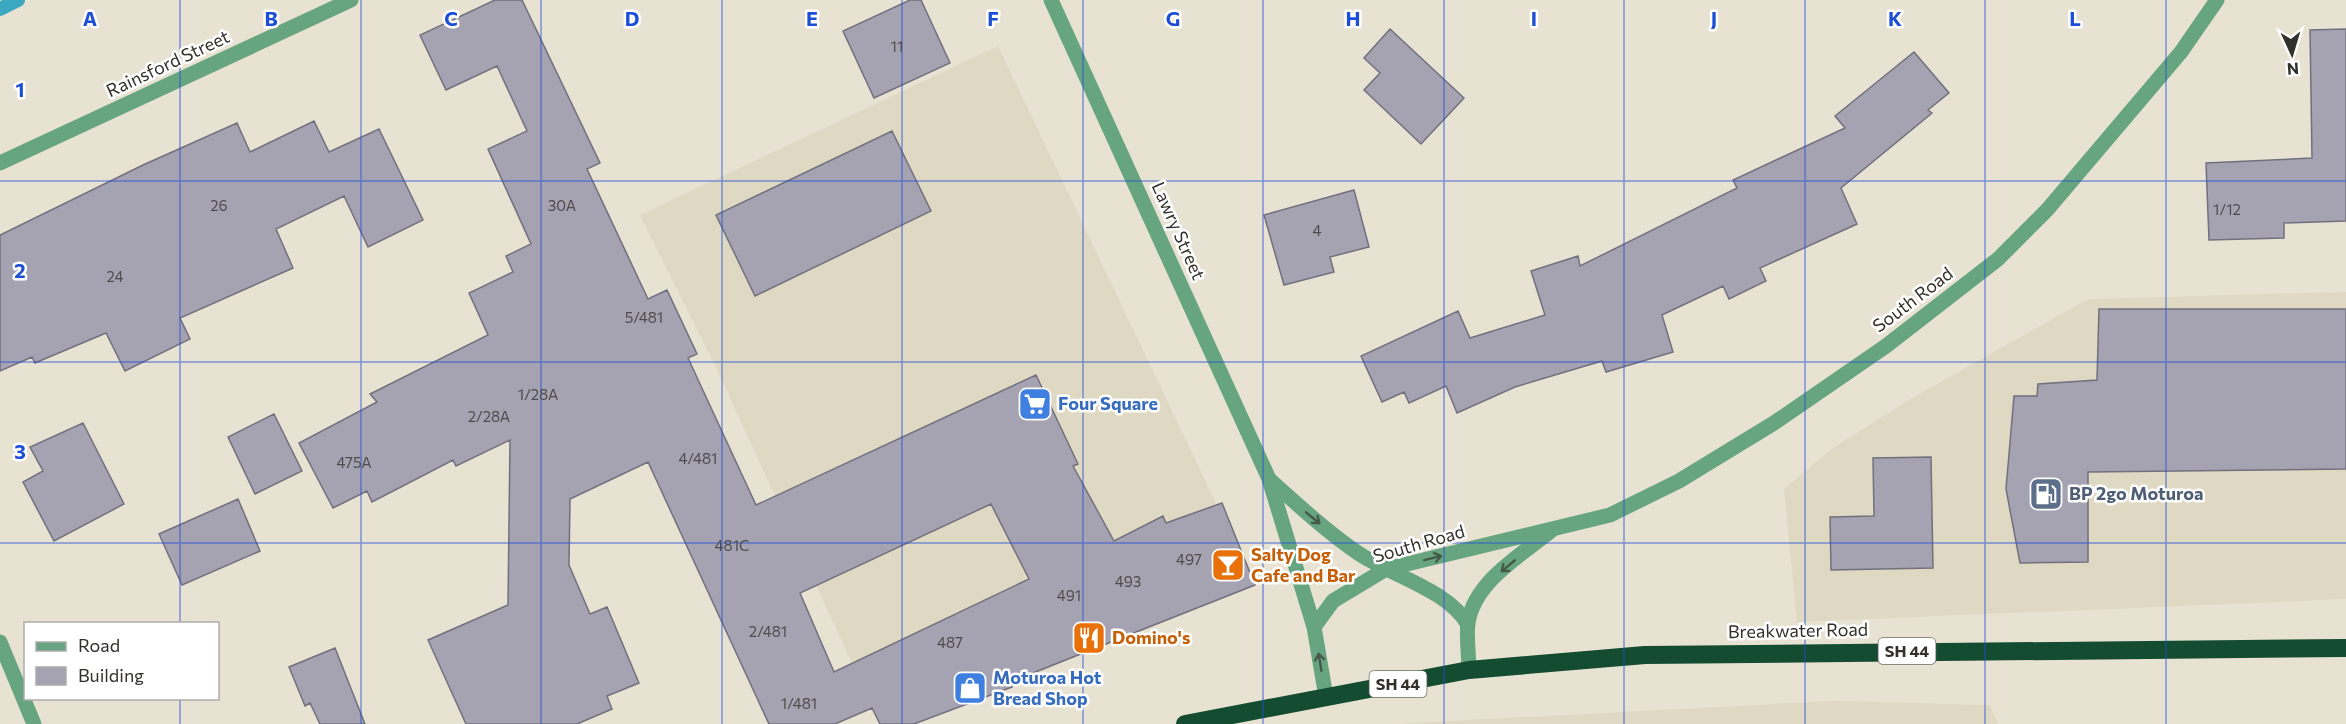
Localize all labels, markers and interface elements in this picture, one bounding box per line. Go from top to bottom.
text: A [83,6,97,30]
text: B [264,6,278,30]
text: C [444,6,458,30]
text: D [625,6,639,30]
text: E [806,6,818,30]
text: F [987,6,999,30]
text: G [1166,6,1180,30]
text: H [1346,6,1361,30]
text: I [1531,6,1537,30]
text: J [1711,6,1717,30]
text: K [1888,6,1902,30]
text: L [2069,6,2081,30]
north arrow [2262,24,2322,84]
street label: Rainsford Street [102,25,233,101]
house number: 11 [891,37,903,55]
text: N [2286,60,2300,79]
text: 1 [15,77,25,101]
street label: Lawry Street [1148,178,1210,283]
house number: 26 [210,196,228,214]
house number: 30A [548,196,576,214]
house number: 1/12 [2213,200,2241,218]
house number: 4 [1313,221,1322,239]
text: 2 [14,258,26,282]
street label: South Road [1868,262,1957,336]
house number: 24 [106,267,124,285]
house number: 5/481 [625,308,663,326]
house number: 1/28A [518,385,558,403]
supermarket icon: Four Square [1017,386,1053,422]
place label: Four Square [1058,392,1158,414]
house number: 2/28A [468,407,510,425]
text: 3 [14,439,26,463]
house number: 4/481 [678,449,718,467]
house number: 475A [336,453,372,471]
fuel station icon: BP 2go Moturoa [2028,476,2064,512]
place label: BP 2go Moturoa [2069,482,2203,504]
one-way arrow [1304,511,1320,524]
street label: South Road [1370,519,1467,567]
house number: 481C [715,536,749,554]
place label: Salty Dog Cafe and Bar [1251,543,1356,586]
bar icon: Salty Dog Cafe and Bar [1210,547,1246,583]
house number: 497 [1176,550,1202,568]
one-way arrow [1424,551,1443,563]
one-way arrow [1500,560,1516,573]
house number: 493 [1115,572,1141,590]
house number: 491 [1057,586,1081,604]
street label: Breakwater Road [1728,618,1868,642]
restaurant icon: Domino's [1071,620,1107,656]
legend [24,622,219,700]
house number: 2/481 [749,622,787,640]
place label: Domino's [1112,626,1190,648]
house number: 487 [937,633,963,651]
text: Road [78,634,120,656]
road number: SH 44 [1878,638,1936,664]
one-way arrow [1314,653,1325,672]
text: Building [78,664,144,686]
place label: Moturoa Hot Bread Shop [993,666,1102,709]
shop icon: Moturoa Hot Bread Shop [952,670,988,706]
road number: SH 44 [1370,671,1426,697]
house number: 1/481 [781,694,817,712]

